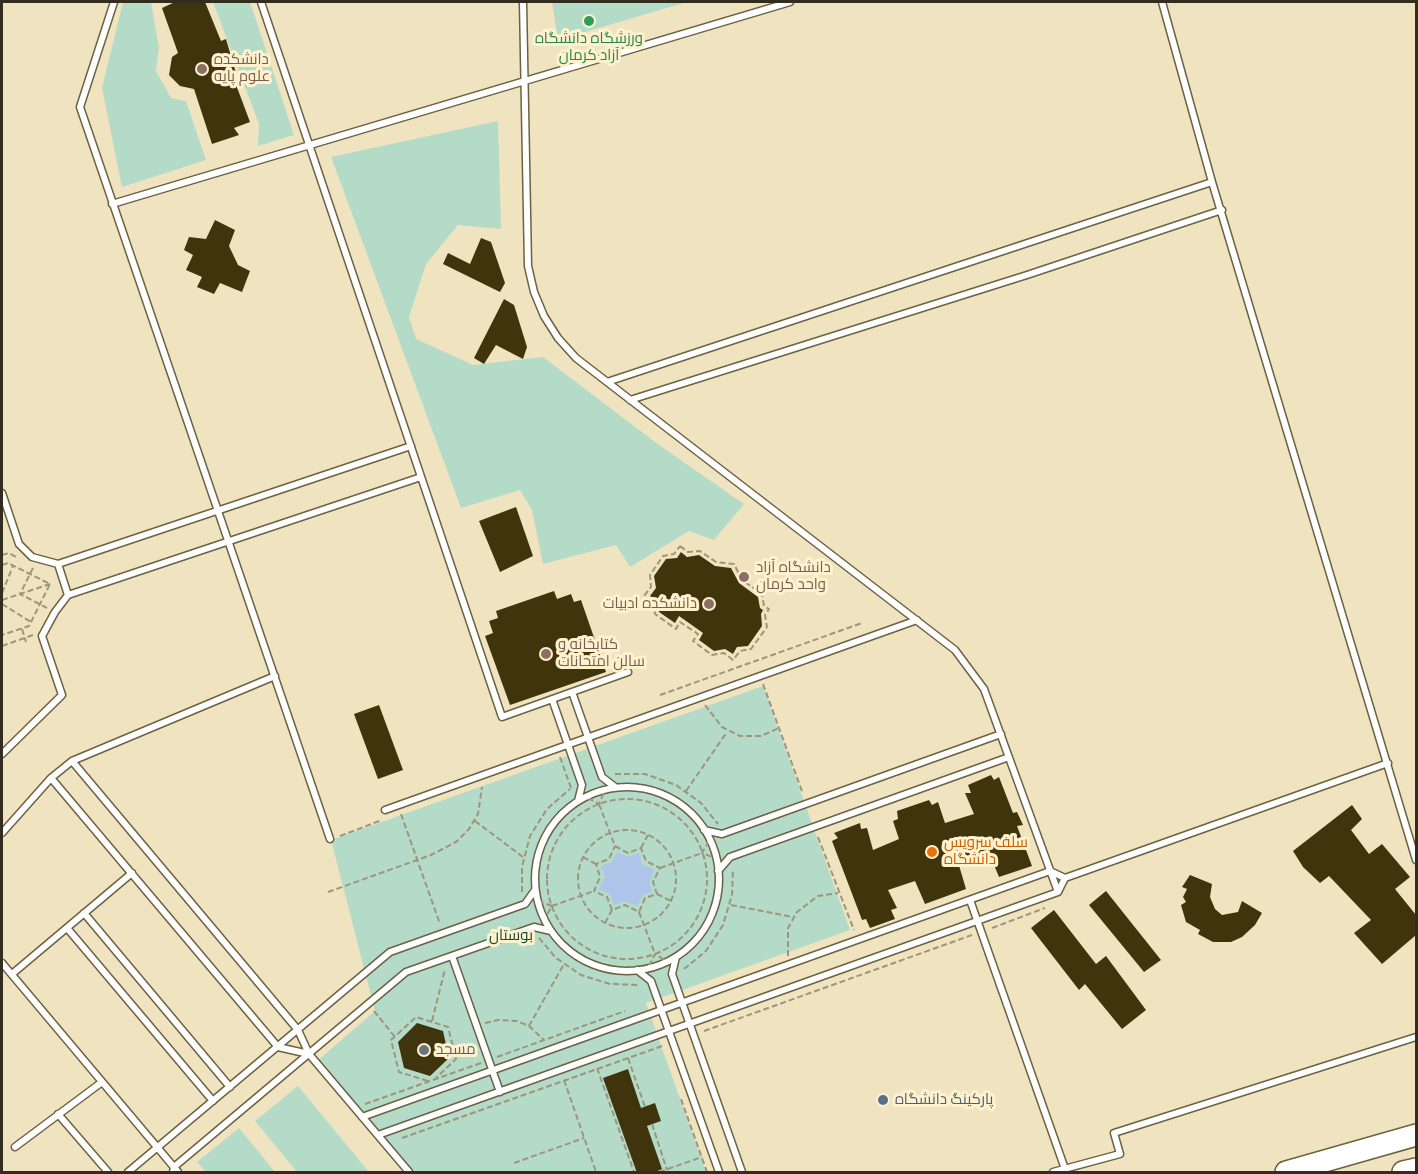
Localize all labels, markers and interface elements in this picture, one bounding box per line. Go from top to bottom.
marker: ورزشگاه دانشگاه آزاد کرمان [582,14,596,28]
place label: ورزشگاه دانشگاه آزاد کرمان [535,30,643,65]
place label: دانشکده علوم پایه [214,51,270,86]
marker: دانشکده علوم پایه [195,62,209,76]
place label: دانشگاه آزاد واحد کرمان [756,559,831,594]
marker: دانشگاه آزاد واحد کرمان [737,570,751,584]
place label: دانشکده ادبیات [603,595,697,613]
marker: دانشکده ادبیات [702,597,716,611]
place label: کتابخانه و سالن امتحانات [558,636,645,671]
marker: کتابخانه و سالن امتحانات [539,647,553,661]
place label: سلف سرویس دانشگاه [944,834,1028,869]
marker: سلف سرویس دانشگاه [925,845,939,859]
park label: بوستان [489,927,533,945]
place label: مسجد [436,1041,476,1059]
marker: مسجد [417,1043,431,1057]
place label: پارکینگ دانشگاه [895,1091,993,1109]
marker: پارکینگ دانشگاه [876,1093,890,1107]

